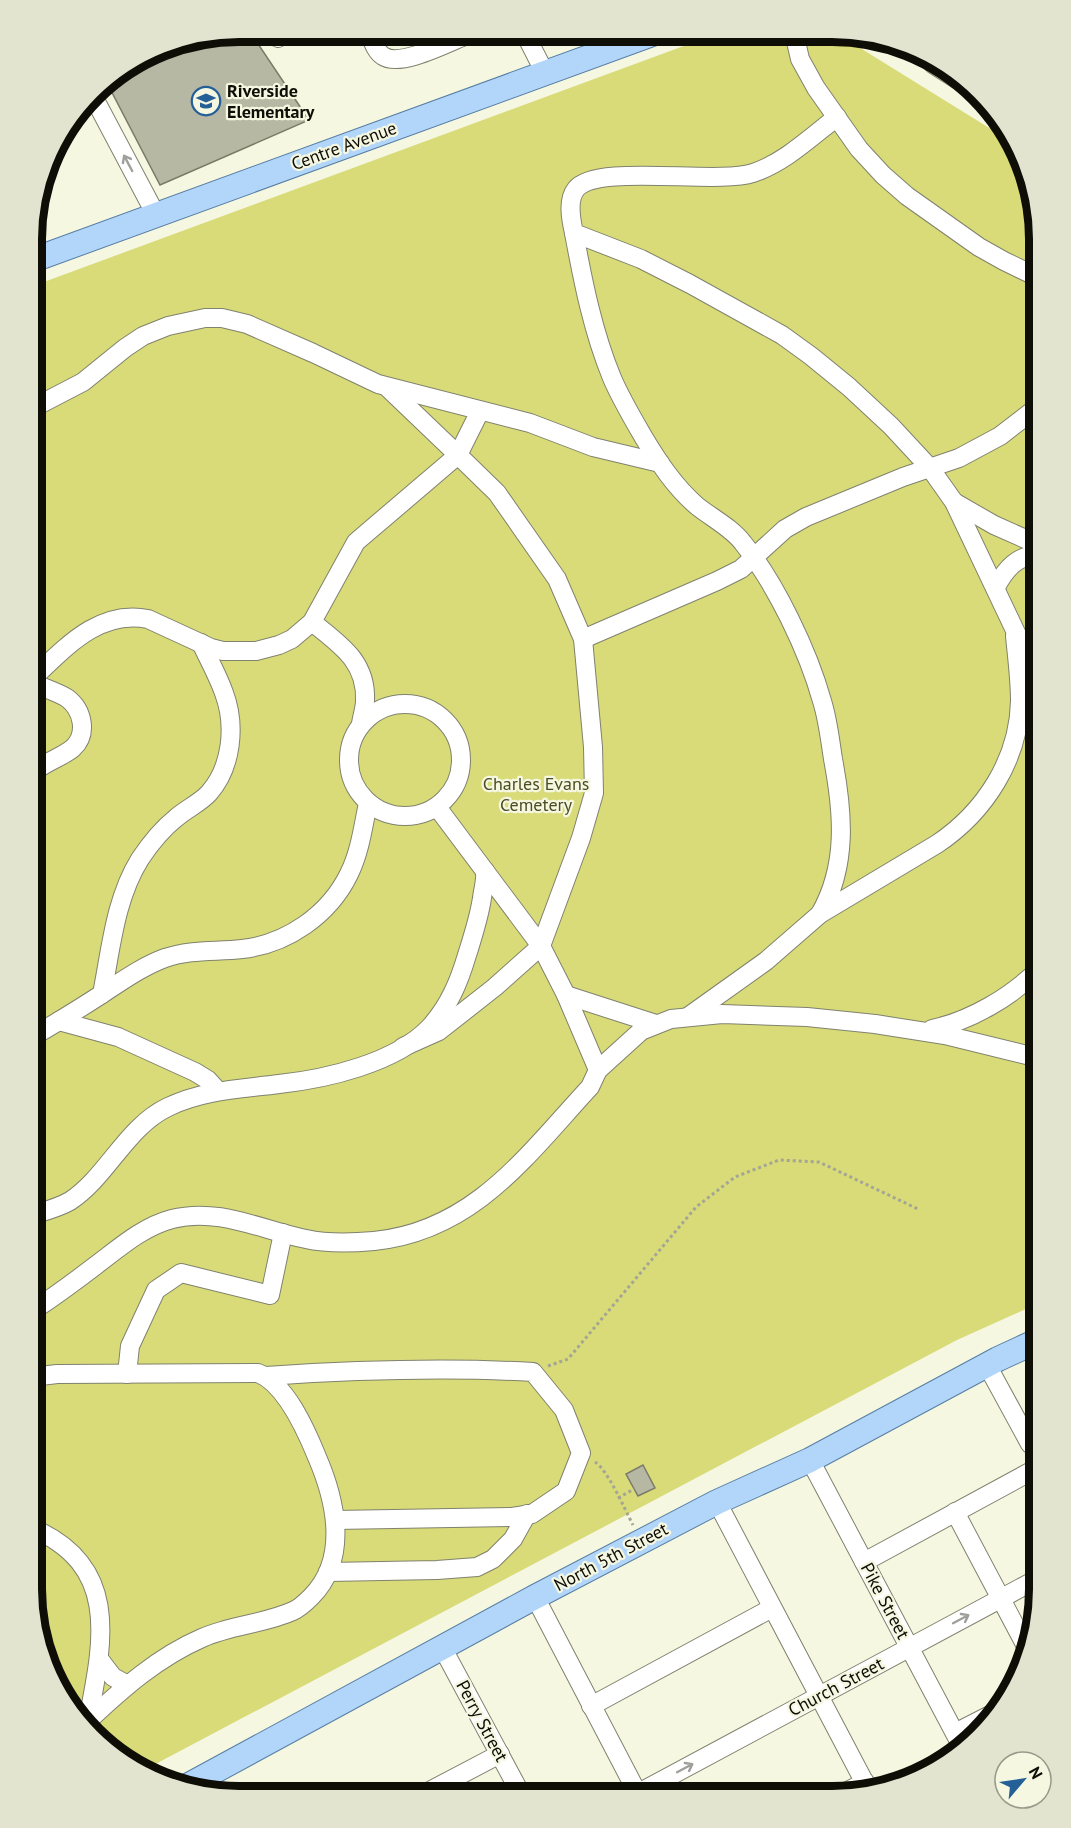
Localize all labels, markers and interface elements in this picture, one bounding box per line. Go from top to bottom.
place label: Riverside Elementary [227,79,315,123]
school or university icon: Riverside Elementary [190,85,222,117]
street label: Centre Avenue [288,116,400,175]
one-way arrow [122,155,134,172]
park label: Charles Evans Cemetery [483,772,589,816]
street label: North 5th Street [550,1517,672,1596]
street label: Pike Street [856,1559,915,1643]
one-way arrow [952,1613,970,1624]
street label: Church Street [784,1652,887,1721]
street label: Perry Street [451,1676,514,1766]
north arrow [993,1750,1053,1810]
one-way arrow [675,1762,693,1773]
text: N [1025,1763,1047,1782]

